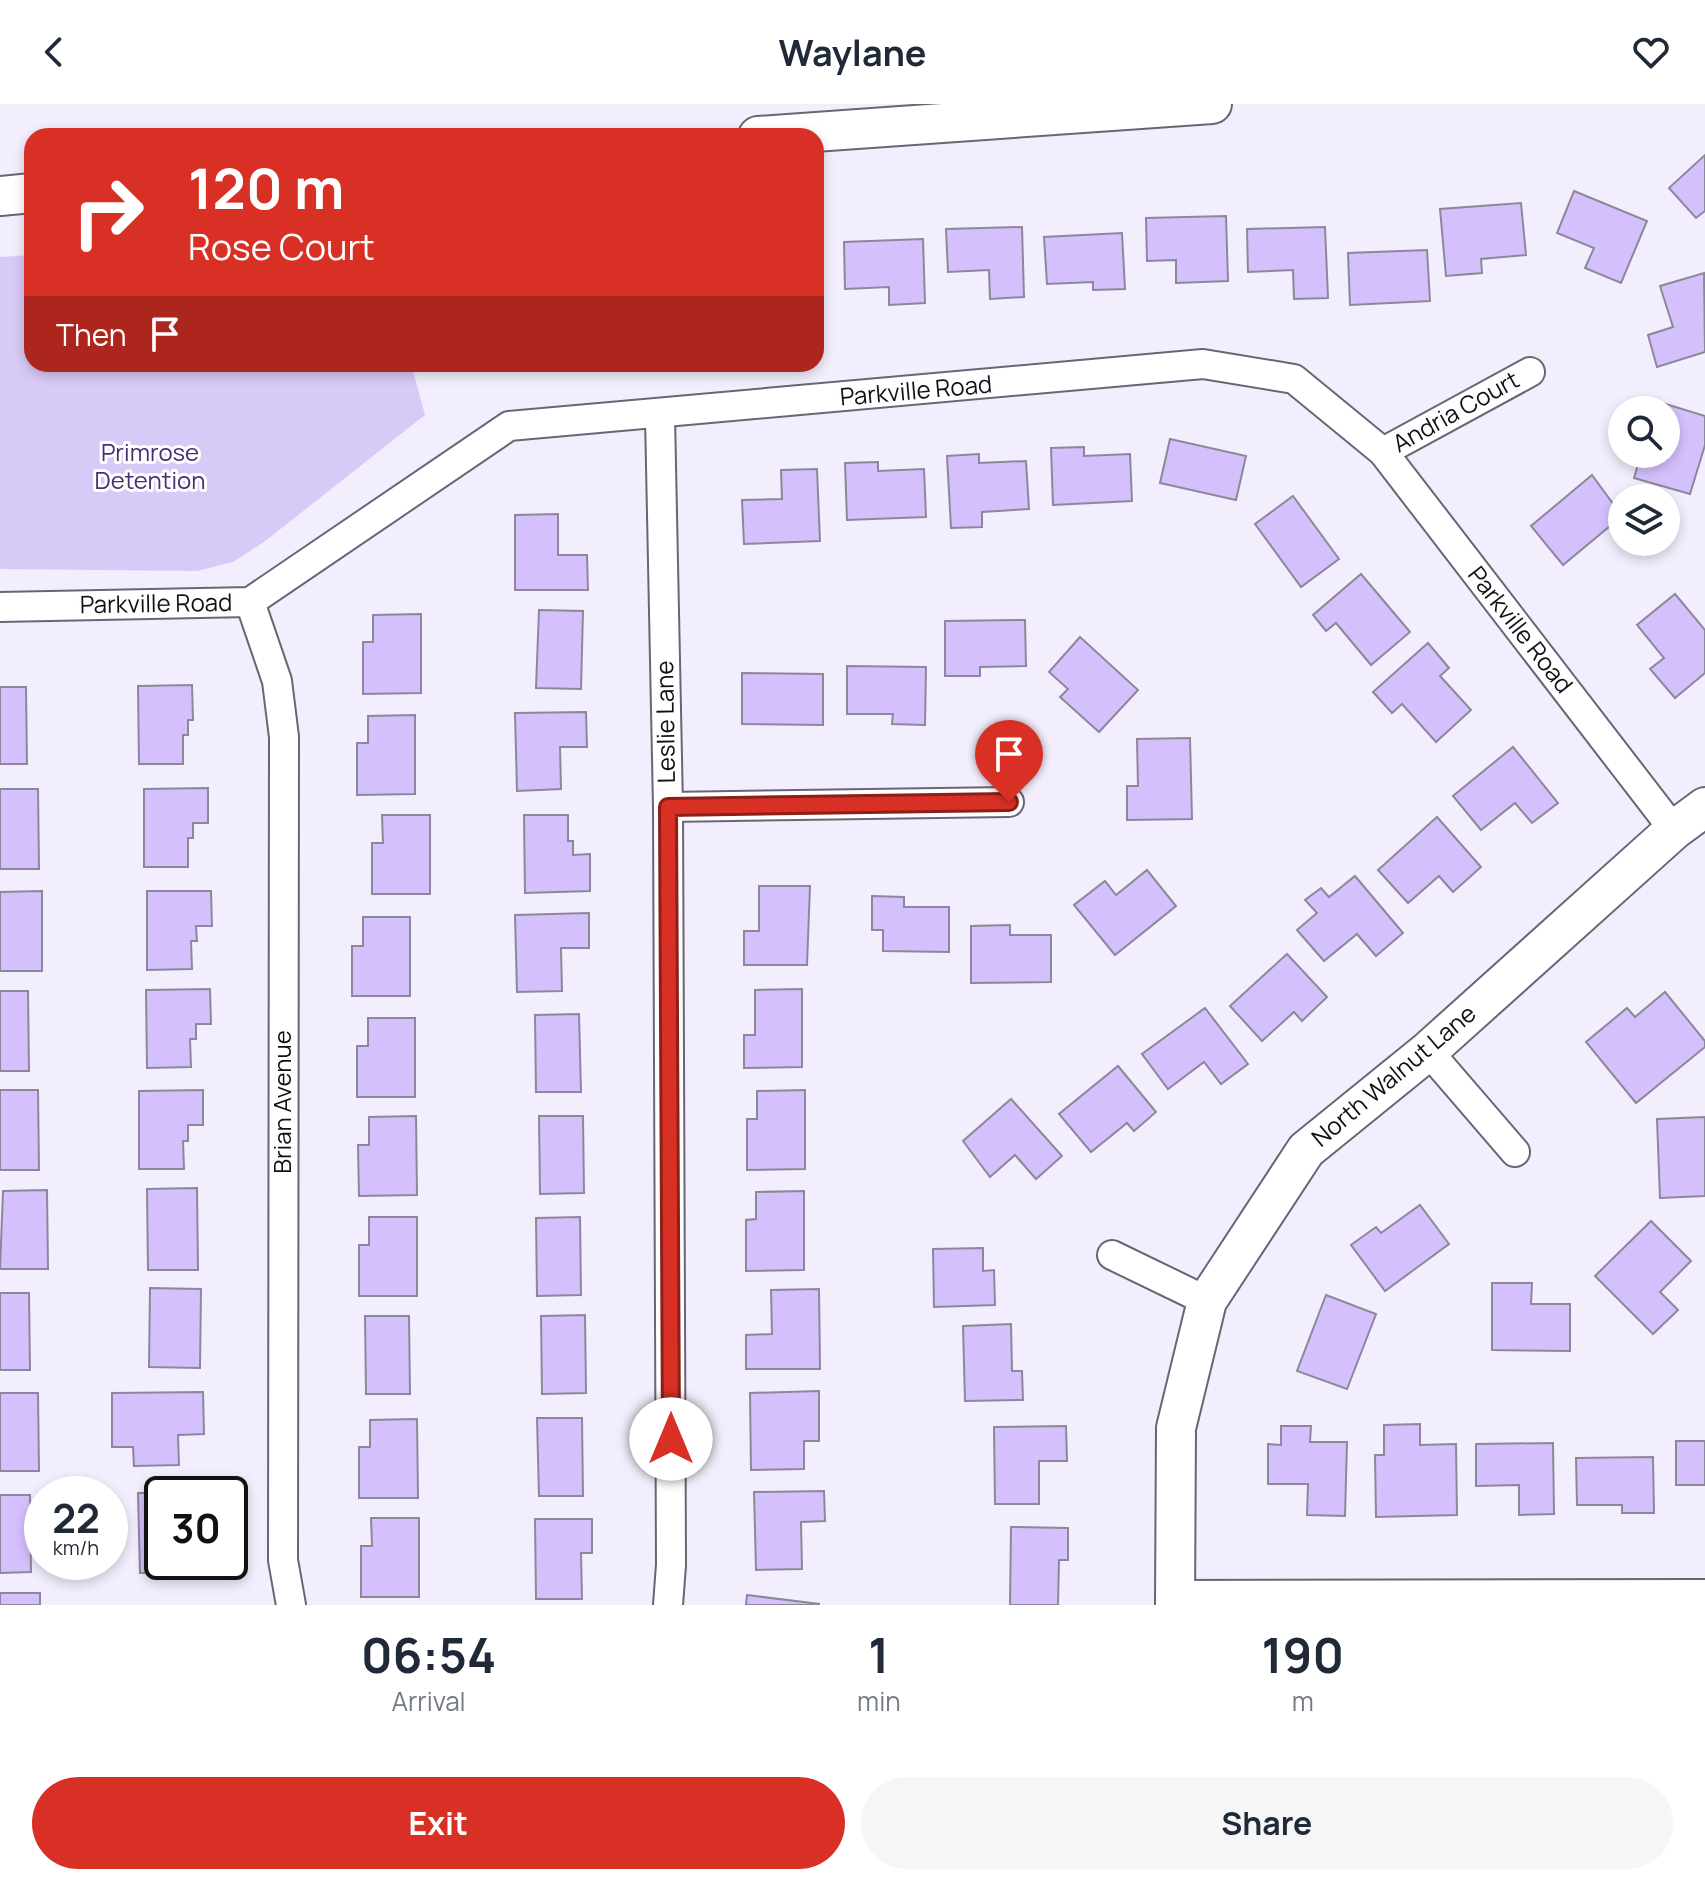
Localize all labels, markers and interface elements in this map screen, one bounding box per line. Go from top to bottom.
text: Waylane [778,28,927,77]
icon: back [32,30,76,74]
icon: heart [1629,30,1673,74]
text: 120 m [188,149,344,226]
icon: right [56,160,160,264]
text: Rose Court [188,222,375,271]
icon: arrive [143,312,187,356]
text: Then [56,314,127,355]
street label: Andria Court [1386,362,1524,459]
street label: Parkville Road [838,366,993,413]
map controls [1608,396,1680,556]
button: search [1608,396,1680,468]
park label: Primrose Detention [95,435,205,496]
button: layers [1608,484,1680,556]
street label: Parkville Road [1461,559,1581,699]
street label: Parkville Road [79,585,233,620]
street label: Leslie Lane [647,660,682,784]
pin [975,720,1043,802]
icon: arrive [987,732,1031,776]
street label: North Walnut Lane [1304,996,1482,1153]
street label: Brian Avenue [265,1030,298,1174]
position arrow [629,1397,713,1481]
speed limit sign: 30 [144,1476,248,1580]
text: 22 [52,1490,100,1545]
text: km/h [53,1534,99,1561]
text: 06:54 [361,1622,496,1687]
text: 1 [868,1622,889,1687]
text: 190 [1262,1622,1344,1687]
text: Arrival [391,1683,466,1719]
text: min [857,1683,901,1719]
text: m [1292,1683,1314,1719]
button: Exit [32,1777,845,1869]
button: Share [861,1777,1673,1869]

